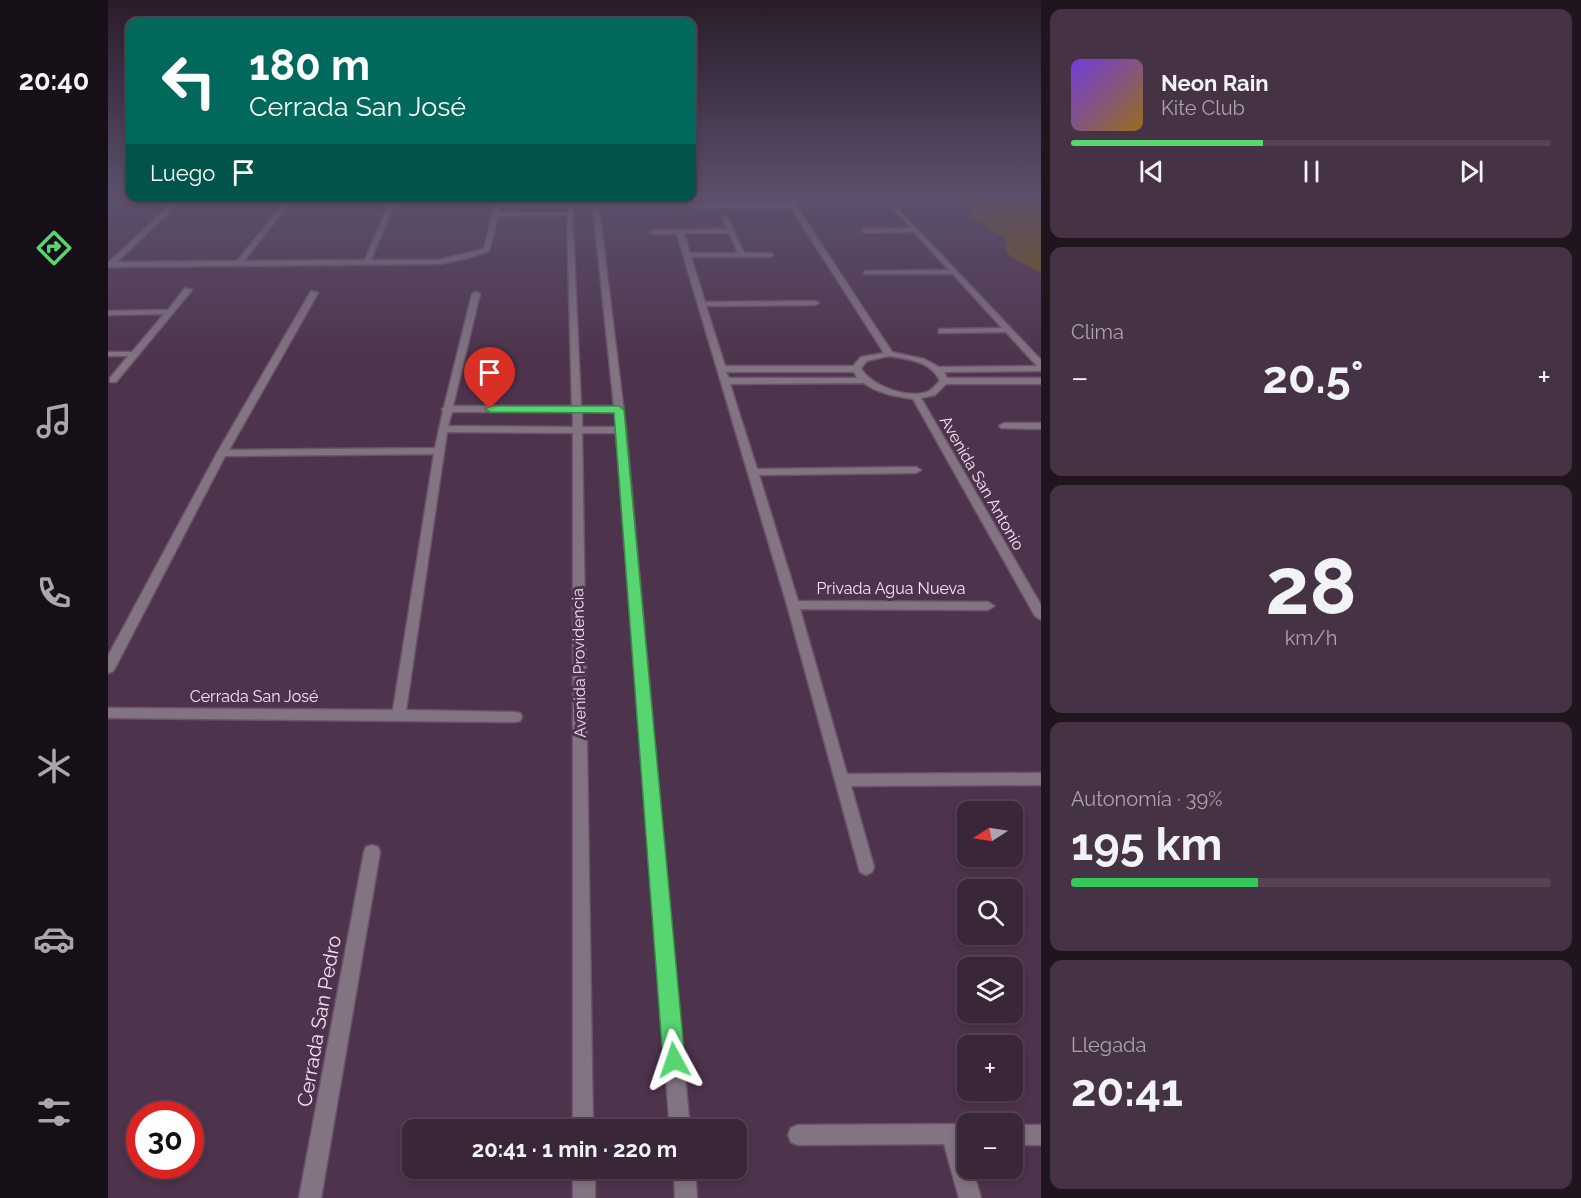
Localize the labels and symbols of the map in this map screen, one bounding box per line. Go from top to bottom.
pin [464,347,515,409]
street label: Avenida San Antonio [936,412,1028,554]
street label: Privada Agua Nueva [816,579,966,598]
street label: Avenida Providencia [568,588,590,738]
street label: Cerrada San José [190,687,318,706]
north arrow [957,801,1023,867]
street label: Cerrada San Pedro [292,933,346,1109]
position arrow [642,1028,706,1092]
speed limit sign: 30 [126,1101,204,1179]

